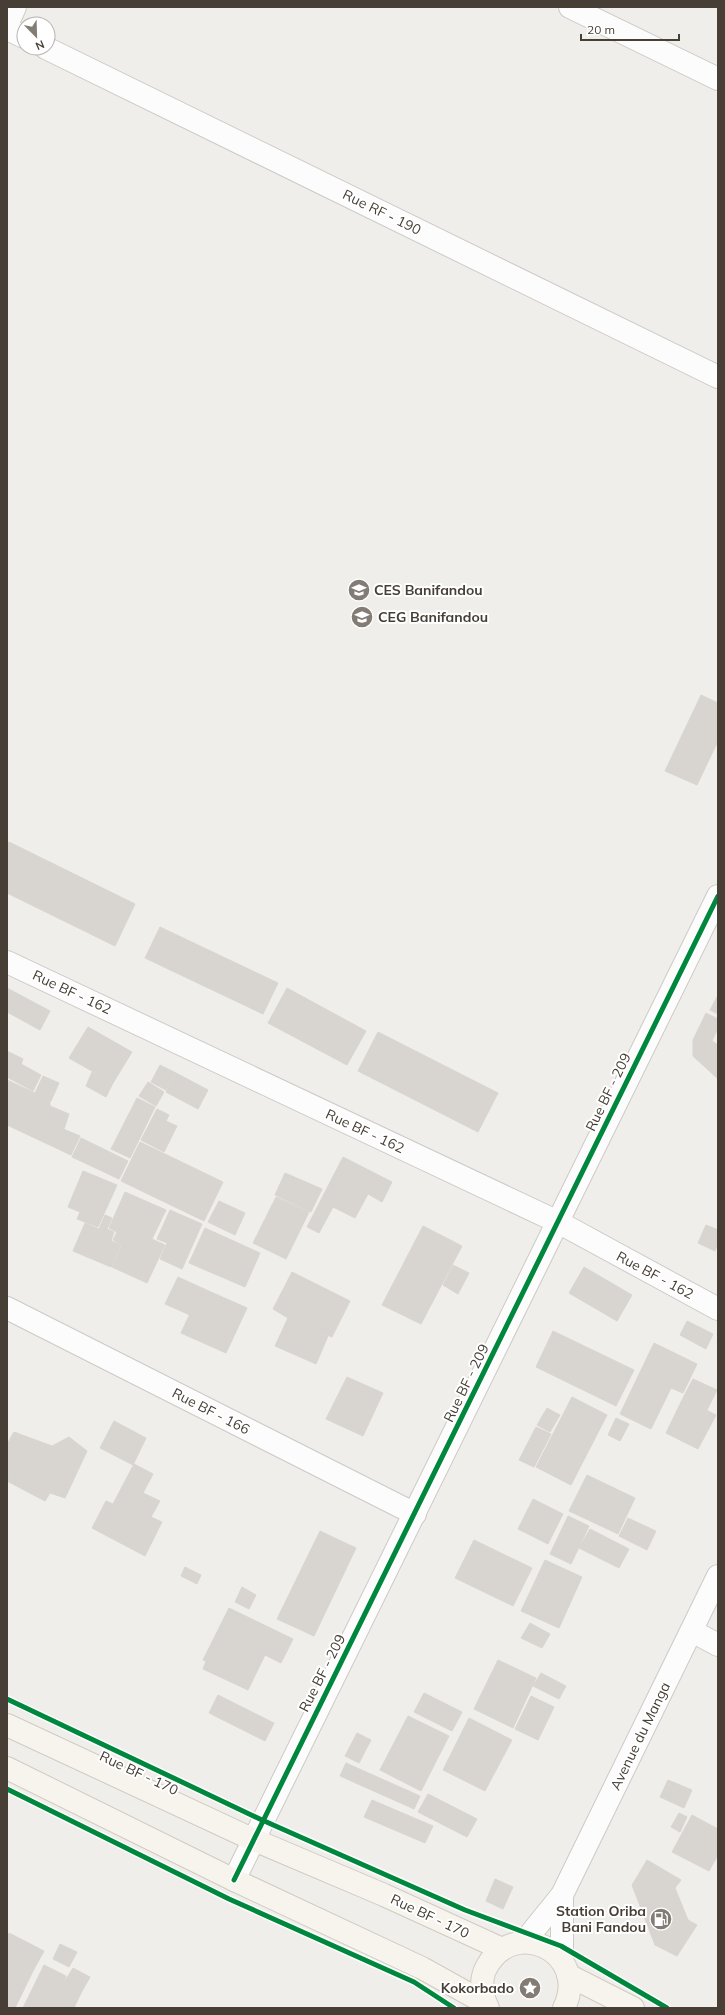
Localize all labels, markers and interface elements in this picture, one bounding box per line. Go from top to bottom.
north arrow [16,16,56,56]
scale bar [581,16,679,42]
text: 20 m [587,22,615,37]
text: N [33,37,46,53]
street label: Rue RF - 190 [340,185,424,239]
school or university icon: CES Banifandou [346,577,372,603]
place label: CES Banifandou [374,581,483,599]
school or university icon: CEG Banifandou [349,604,375,630]
place label: CEG Banifandou [378,608,488,626]
street label: Rue BF - 162 [30,966,114,1018]
street label: Rue BF - 209 [581,1050,635,1134]
street label: Rue BF - 162 [323,1105,407,1157]
street label: Rue BF - 162 [613,1247,697,1303]
street label: Rue BF - 209 [439,1341,493,1425]
street label: Rue BF - 166 [169,1384,253,1438]
street label: Rue BF - 209 [295,1631,349,1715]
street label: Avenue du Manga [606,1679,674,1793]
street label: Rue BF - 170 [97,1747,181,1799]
street label: Rue BF - 170 [388,1890,472,1942]
place label: Station Oriba Bani Fandou [556,1902,646,1936]
fuel station icon: Station Oriba Bani Fandou [648,1906,674,1932]
place icon: Kokorbado [517,1975,543,2001]
place label: Kokorbado [441,1979,514,1997]

